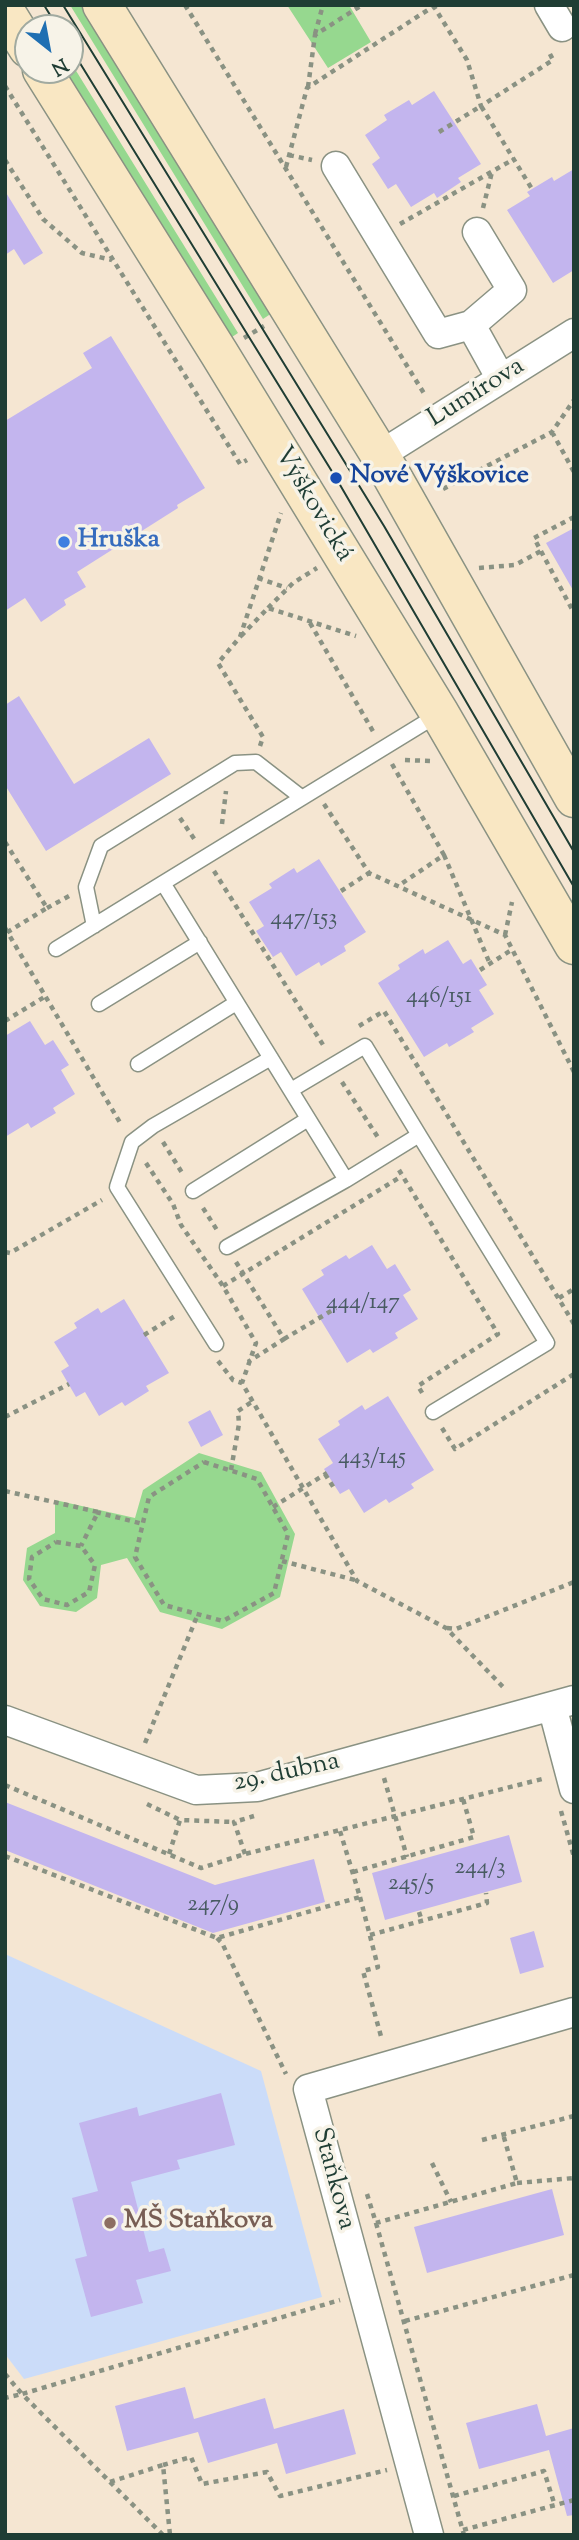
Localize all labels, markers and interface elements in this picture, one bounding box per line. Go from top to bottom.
north arrow [14,14,84,84]
text: N [46,50,73,81]
street label: Lumírova [423,352,531,436]
street label: Výškovická [266,442,358,568]
place label: Nové Výškovice [350,462,529,494]
marker: Nové Výškovice [328,470,344,486]
place label: Hruška [78,526,160,558]
marker: Hruška [56,534,72,550]
house number: 447/153 [271,906,337,934]
house number: 446/151 [406,984,472,1012]
house number: 444/147 [326,1290,400,1318]
house number: 443/145 [338,1445,406,1473]
street label: 29. dubna [231,1748,343,1800]
house number: 244/3 [454,1855,506,1883]
house number: 245/5 [388,1871,434,1899]
house number: 247/9 [187,1892,239,1920]
street label: Staňkova [303,2125,361,2233]
place label: MŠ Staňkova [124,2207,273,2239]
marker: MŠ Staňkova [102,2215,118,2231]

